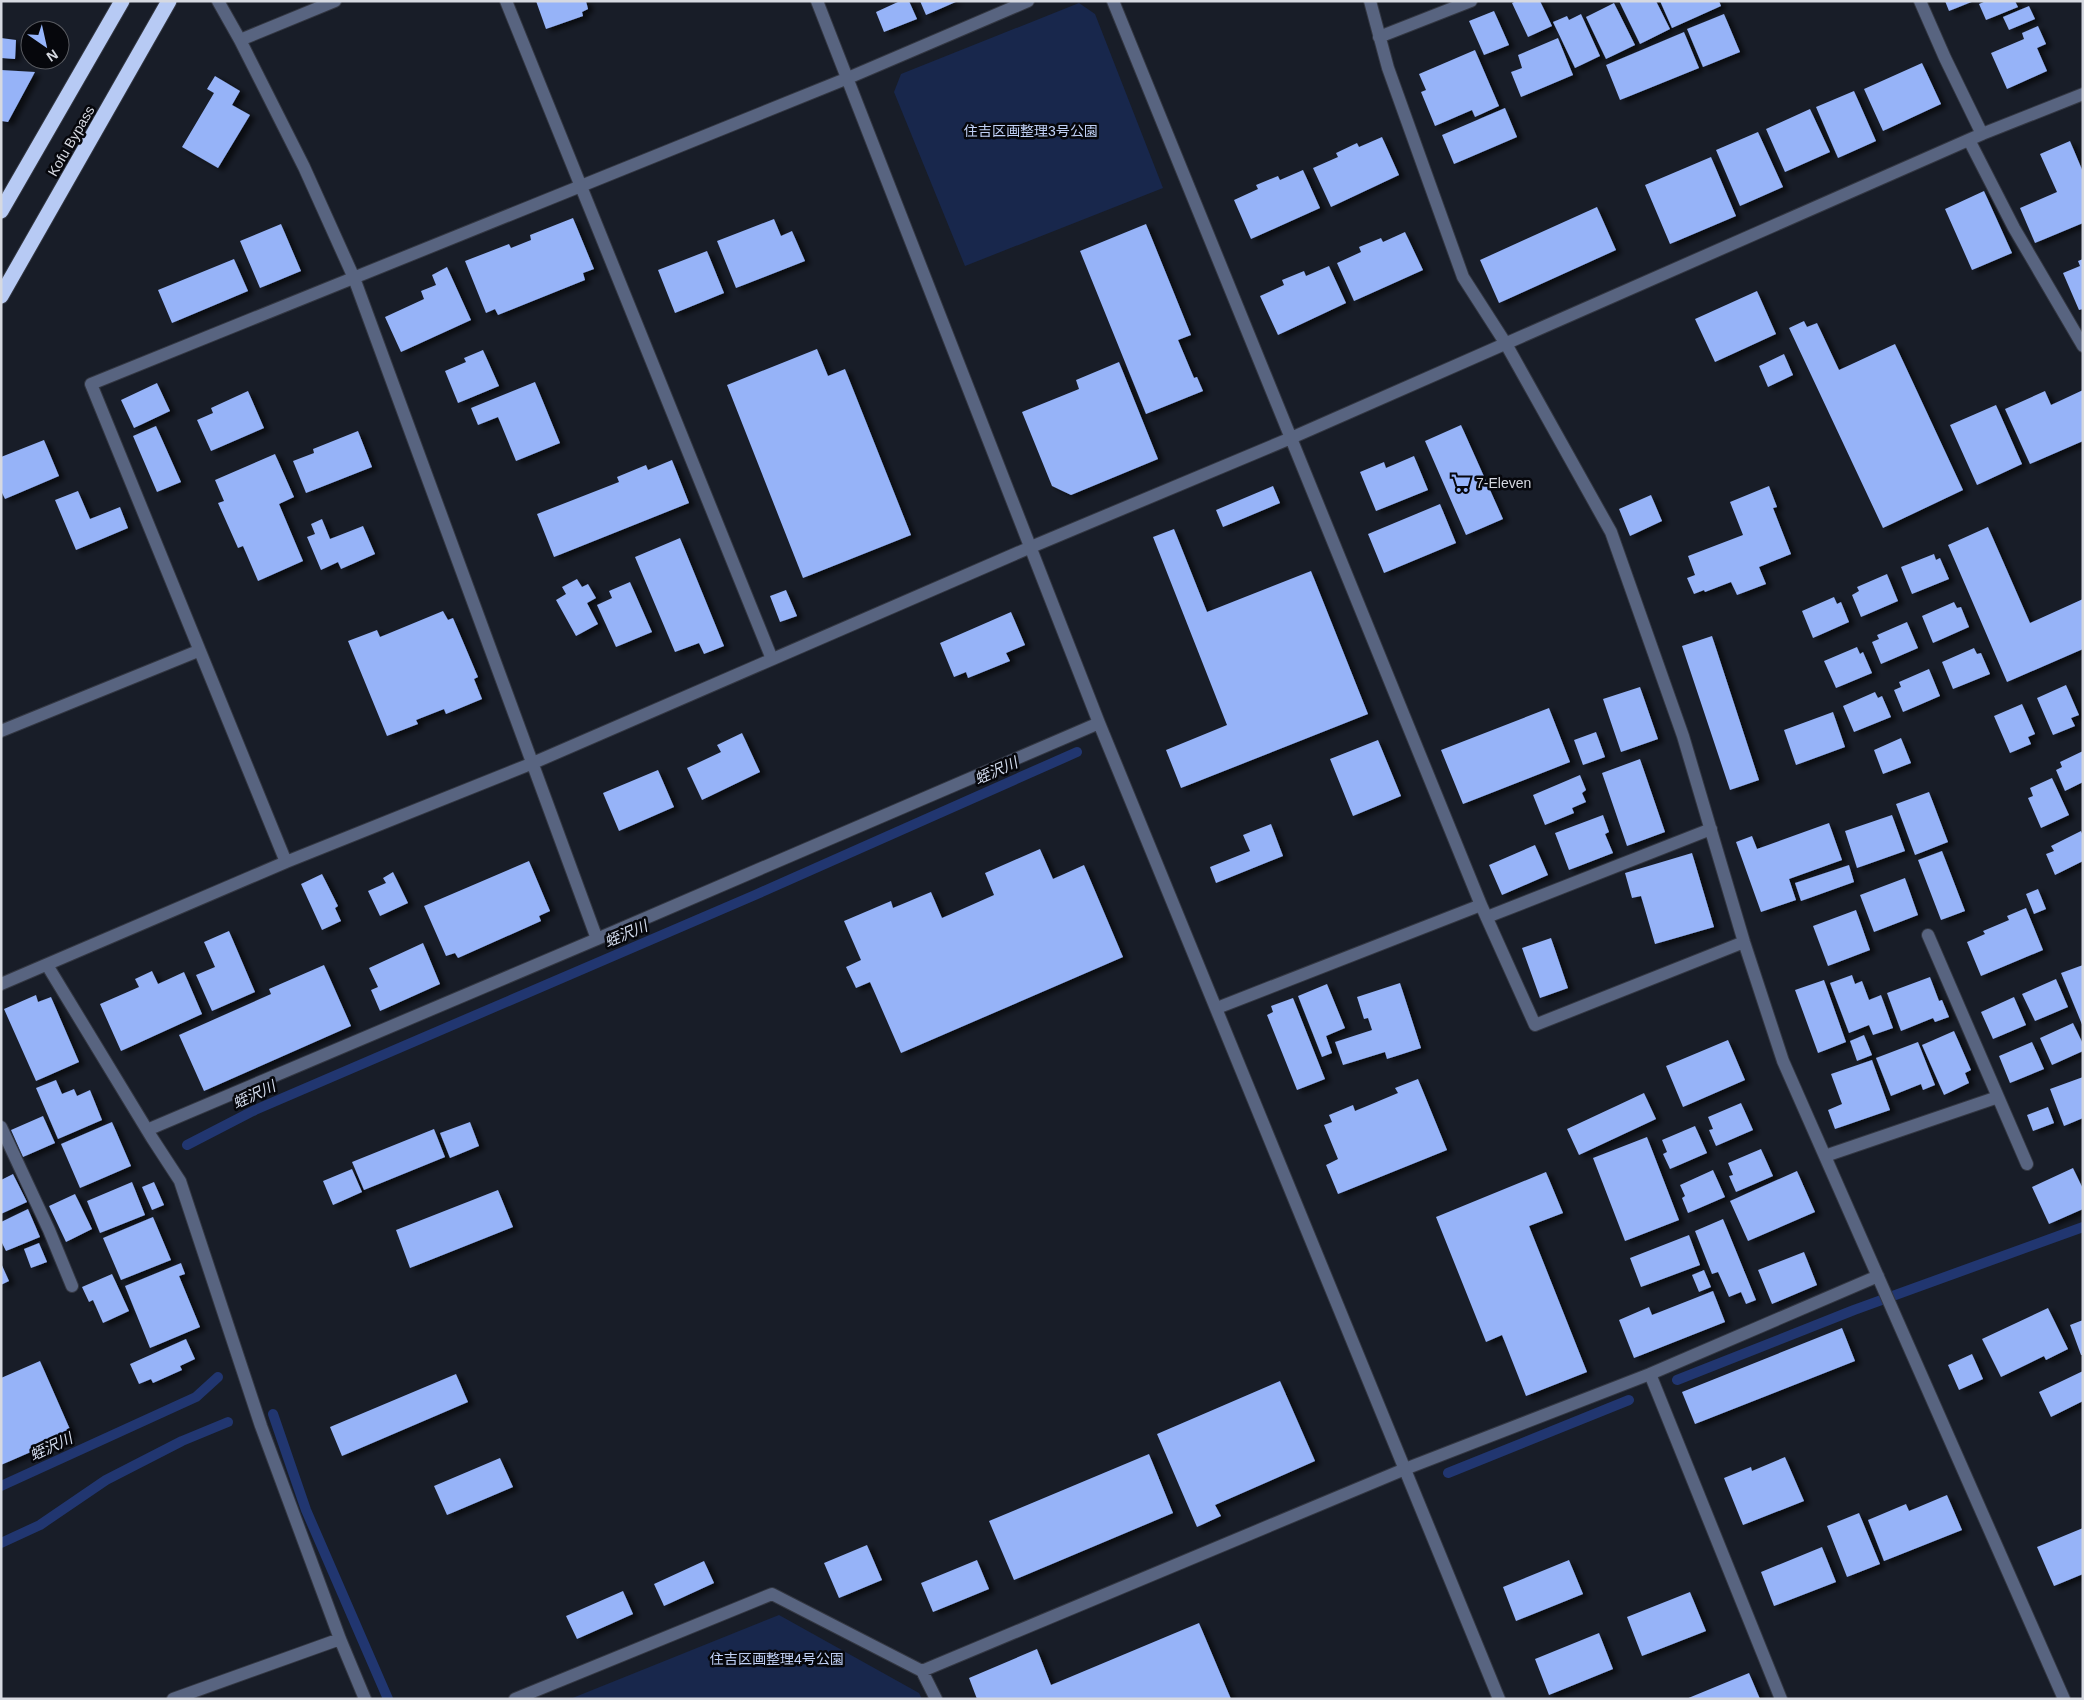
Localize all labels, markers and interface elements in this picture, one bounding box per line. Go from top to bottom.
north arrow [20,20,70,70]
text: N [44,46,61,65]
street label: Kofu Bypass [44,103,98,179]
park label: 住吉区画整理3号公園 [964,123,1098,139]
supermarket icon: 7-Eleven [1450,472,1472,494]
place label: 7-Eleven [1476,475,1531,491]
water label: 蛭沢川 [972,753,1022,787]
water label: 蛭沢川 [602,916,652,950]
water label: 蛭沢川 [230,1076,280,1112]
water label: 蛭沢川 [27,1428,77,1464]
park label: 住吉区画整理4号公園 [710,1651,844,1667]

